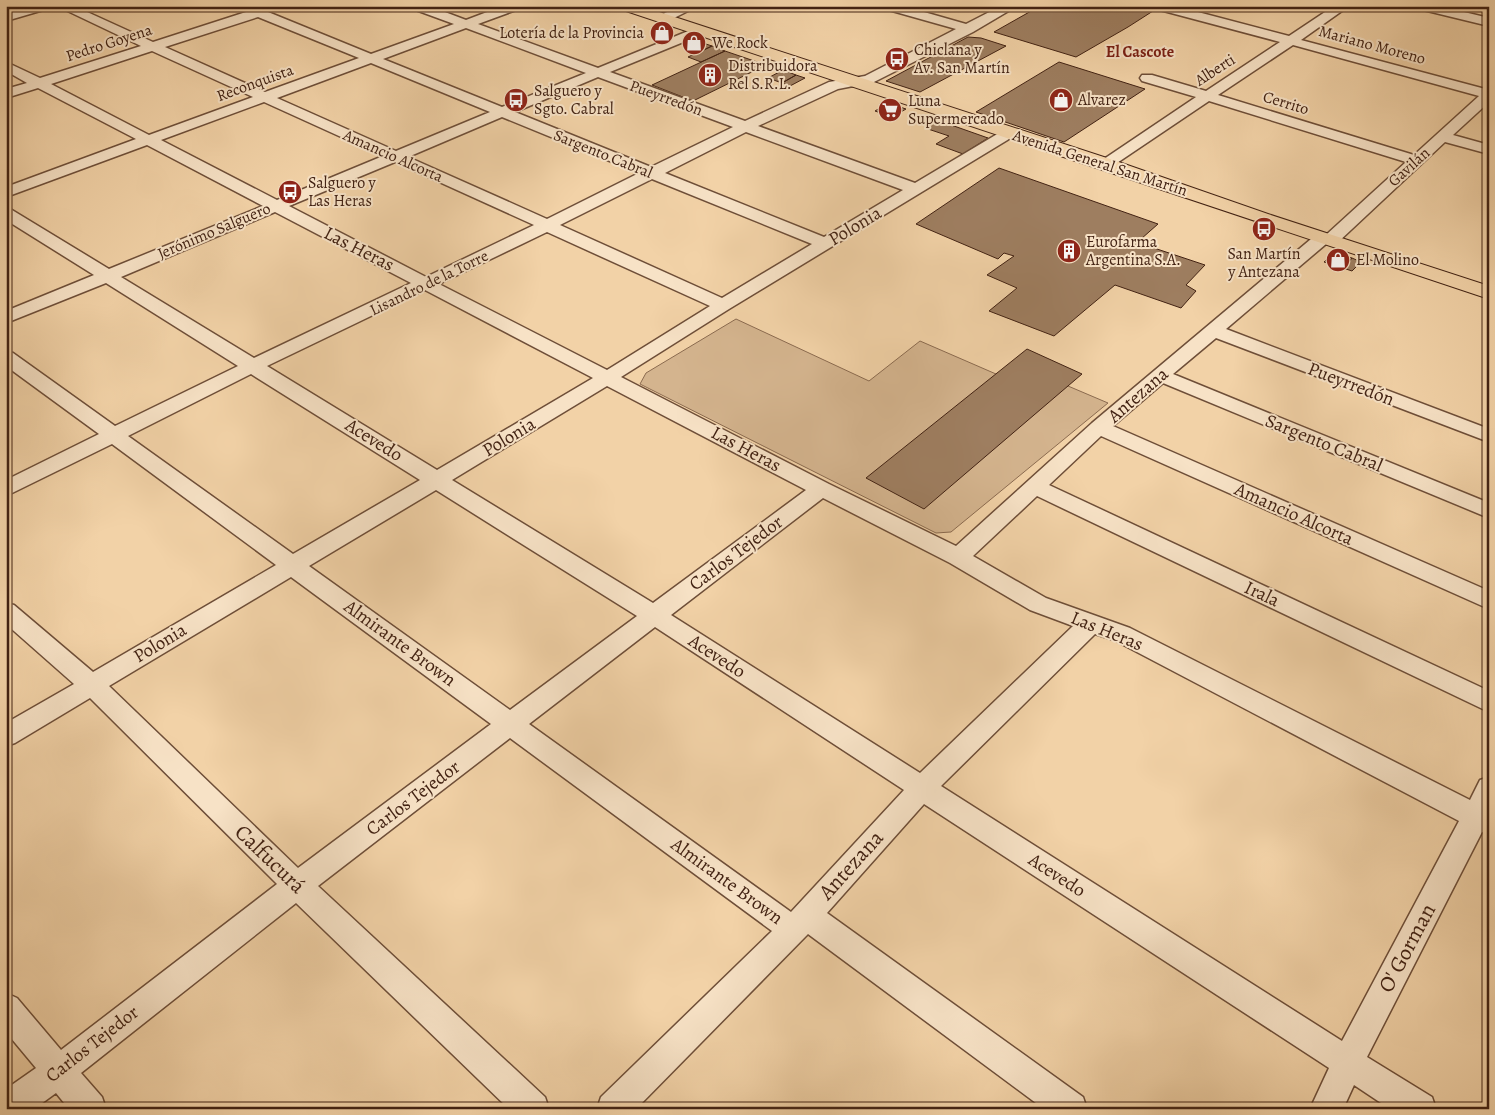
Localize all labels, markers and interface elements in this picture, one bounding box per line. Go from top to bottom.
street label: Pedro Goyena [63,19,155,67]
shop icon: Lotería de la Provincia [649,20,675,46]
street label: Mariano Moreno [1316,20,1428,70]
place label: Lotería de la Provincia [499,22,645,44]
shop icon: We Rock [681,30,707,56]
place label: We Rock [711,32,768,54]
place label: Chiclana y Av. San Martín [913,39,1010,79]
district label: El Cascote [1106,41,1174,63]
bus stop icon: Chiclana y Av. San Martín [884,46,910,72]
street label: Alberti [1190,49,1240,92]
place label: Distribuidora Rel S.R.L. [728,55,818,95]
street label: Reconquista [213,59,297,107]
building icon: Distribuidora Rel S.R.L. [697,62,723,88]
street label: Pueyrredón [626,75,706,121]
place label: Salguero y Sgto. Cabral [534,80,614,120]
street label: Cerrito [1260,86,1312,120]
bus stop icon: Salguero y Sgto. Cabral [503,87,529,113]
shop icon: Alvarez [1048,87,1074,113]
place label: Alvarez [1077,89,1126,111]
place label: Luna Supermercado [908,90,1004,130]
supermarket icon: Luna Supermercado [877,97,903,123]
street label: Amancio Alcorta [339,124,447,188]
street label: Sargento Cabral [550,124,656,184]
street label: Avenida General San Martín [1009,124,1190,202]
street label: Gavilán [1383,142,1435,192]
place label: Salguero y Las Heras [308,172,376,212]
bus stop icon: Salguero y Las Heras [277,179,303,205]
street label: Jerónimo Salguero [154,197,274,265]
street label: Polonia [824,200,887,252]
bus stop icon: San Martín y Antezana [1251,216,1277,242]
street label: Las Heras [319,220,399,278]
place label: Eurofarma Argentina S.A. [1085,231,1181,271]
building icon: Eurofarma Argentina S.A. [1056,238,1082,264]
place label: San Martín y Antezana [1227,243,1301,283]
street label: Lisandro de la Torre [366,245,492,321]
shop icon: El Molino [1325,247,1351,273]
place label: El Molino [1356,249,1419,271]
street label: Pueyrredón [1304,356,1398,412]
street label: Antezana [1101,361,1174,429]
street label: Sargento Cabral [1261,408,1387,479]
street label: Polonia [478,411,541,463]
street label: Acevedo [339,412,408,468]
street label: Las Heras [706,420,786,478]
street label: Amancio Alcorta [1230,476,1358,552]
street label: Carlos Tejedor [684,509,788,597]
street label: Irala [1240,575,1284,613]
street label: Almirante Brown [338,593,461,692]
street label: Las Heras [1067,605,1147,657]
street label: Polonia [129,617,192,669]
street label: Acevedo [682,627,751,684]
street label: Carlos Tejedor [361,754,465,842]
street label: Calfucurá [228,818,313,901]
street label: Antezana [811,823,891,907]
street label: Almirante Brown [665,831,788,930]
street label: Acevedo [1022,846,1091,903]
street label: O' Gorman [1371,898,1443,998]
street label: Carlos Tejedor [40,999,144,1089]

